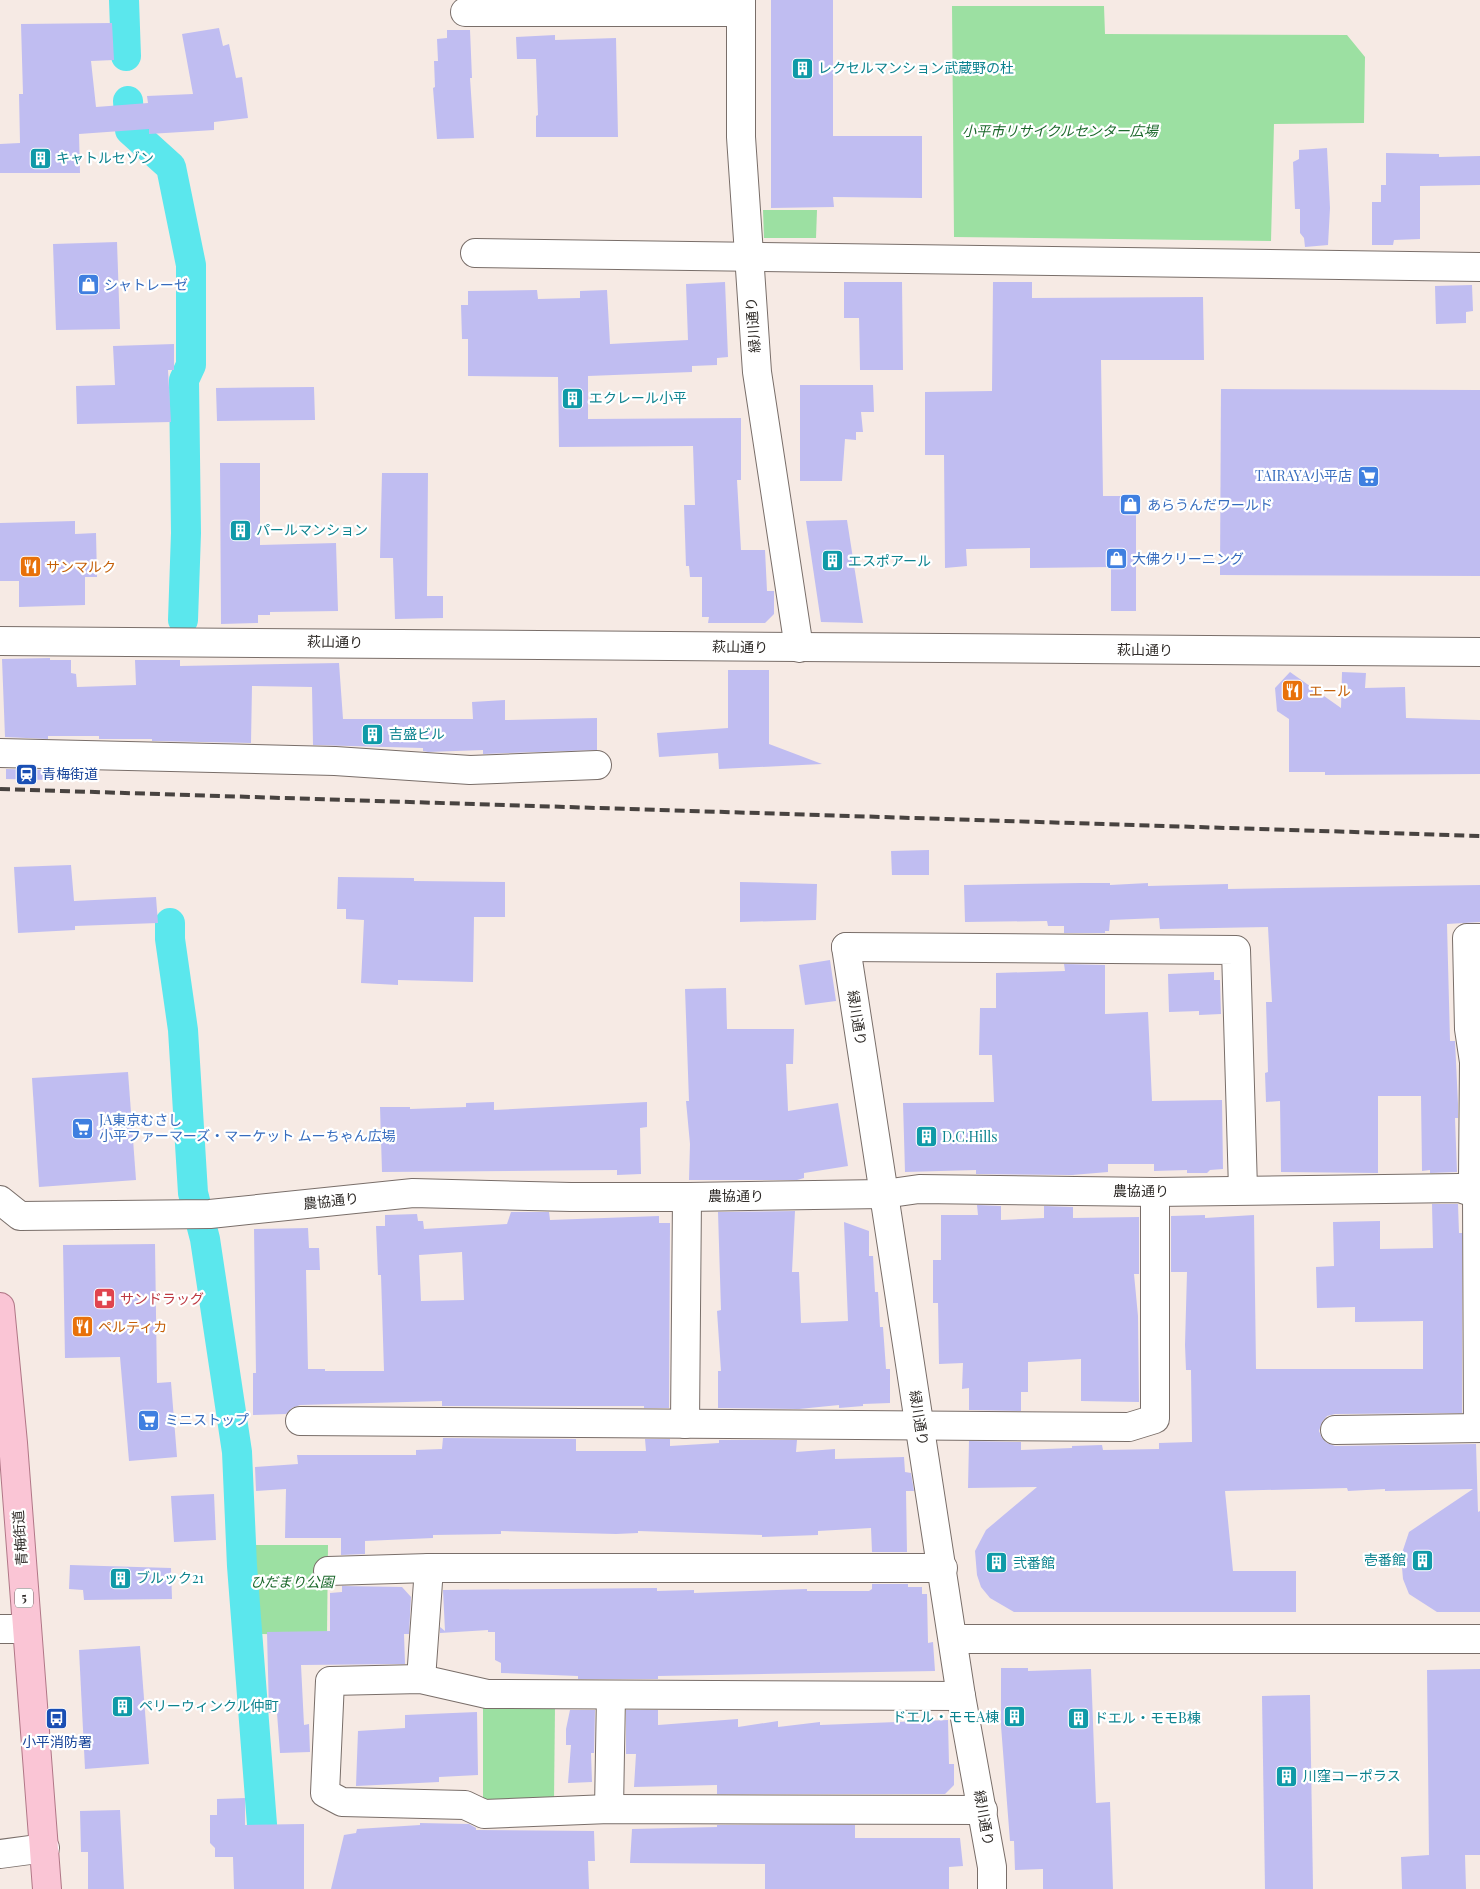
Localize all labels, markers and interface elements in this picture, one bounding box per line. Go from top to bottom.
building icon: レクセルマンション武蔵野の杜 [790,56,814,80]
place label: レクセルマンション武蔵野の杜 [818,58,1014,77]
park label: 小平市リサイクルセンター広場 [962,121,1160,140]
building icon: キャトルセゾン [28,146,52,170]
place label: キャトルセゾン [56,148,154,167]
shop icon: シャトレーゼ [76,273,100,297]
place label: シャトレーゼ [104,275,188,294]
street label: 緑川通り [741,296,764,354]
building icon: エクレール小平 [561,386,585,410]
place label: エクレール小平 [589,388,687,407]
supermarket icon: TAIRAYA小平店 [1356,464,1380,488]
place label: TAIRAYA小平店 [1255,466,1352,485]
shop icon: あらうんだワールド [1119,493,1143,517]
place label: あらうんだワールド [1147,495,1273,514]
building icon: パールマンション [228,518,252,542]
place label: パールマンション [256,520,368,539]
shop icon: 大佛クリーニング [1104,547,1128,571]
building icon: エスポアール [820,549,844,573]
place label: 大佛クリーニング [1132,549,1244,568]
place label: エスポアール [848,551,931,570]
restaurant icon: サンマルク [18,555,42,579]
place label: サンマルク [46,557,116,576]
street label: 萩山通り [307,632,363,651]
street label: 萩山通り [712,637,768,656]
street label: 萩山通り [1117,640,1173,659]
restaurant icon: エール [1281,679,1305,703]
place label: エール [1309,681,1351,700]
building icon: 吉盛ビル [361,722,385,746]
place label: 吉盛ビル [389,724,445,743]
station icon: 青梅街道 [14,762,38,786]
place label: 青梅街道 [42,764,98,783]
street label: 緑川通り [844,989,871,1047]
place label: JA東京むさし 小平ファーマーズ・マーケット ムーちゃん広場 [98,1110,396,1145]
supermarket icon: JA東京むさし 小平ファーマーズ・マーケット ムーちゃん広場 [71,1116,95,1140]
building icon: D.C.Hills [914,1125,938,1149]
place label: D.C.Hills [942,1127,997,1146]
street label: 農協通り [1113,1181,1169,1200]
street label: 農協通り [708,1186,764,1205]
street label: 農協通り [302,1188,360,1213]
pharmacy icon: サンドラッグ [92,1287,116,1311]
place label: サンドラッグ [120,1289,204,1308]
restaurant icon: ペルティカ [70,1315,94,1339]
place label: ペルティカ [98,1317,167,1336]
street label: 緑川通り [906,1389,933,1447]
supermarket icon: ミニストップ [137,1408,161,1432]
place label: ミニストップ [165,1410,249,1429]
street label: 青梅街道 [8,1509,31,1567]
building icon: 壱番館 [1410,1548,1434,1572]
place label: 壱番館 [1364,1550,1406,1569]
building icon: 弐番館 [985,1551,1009,1575]
place label: 弐番館 [1013,1553,1055,1572]
building icon: ブルック21 [108,1566,132,1590]
place label: ブルック21 [136,1568,204,1587]
park label: ひだまり公園 [250,1572,336,1591]
road number: 5 [15,1589,33,1608]
building icon: ペリーウィンクル仲町 [111,1694,135,1718]
place label: ペリーウィンクル仲町 [139,1696,279,1715]
building icon: ドエル・モモA棟 [1003,1705,1027,1729]
building icon: ドエル・モモB棟 [1066,1706,1090,1730]
bus stop icon: 小平消防署 [45,1707,69,1731]
place label: ドエル・モモA棟 [892,1707,999,1726]
place label: ドエル・モモB棟 [1094,1708,1201,1727]
place label: 小平消防署 [22,1732,92,1751]
building icon: 川窪コーポラス [1275,1764,1299,1788]
place label: 川窪コーポラス [1303,1766,1401,1785]
street label: 緑川通り [970,1789,999,1847]

